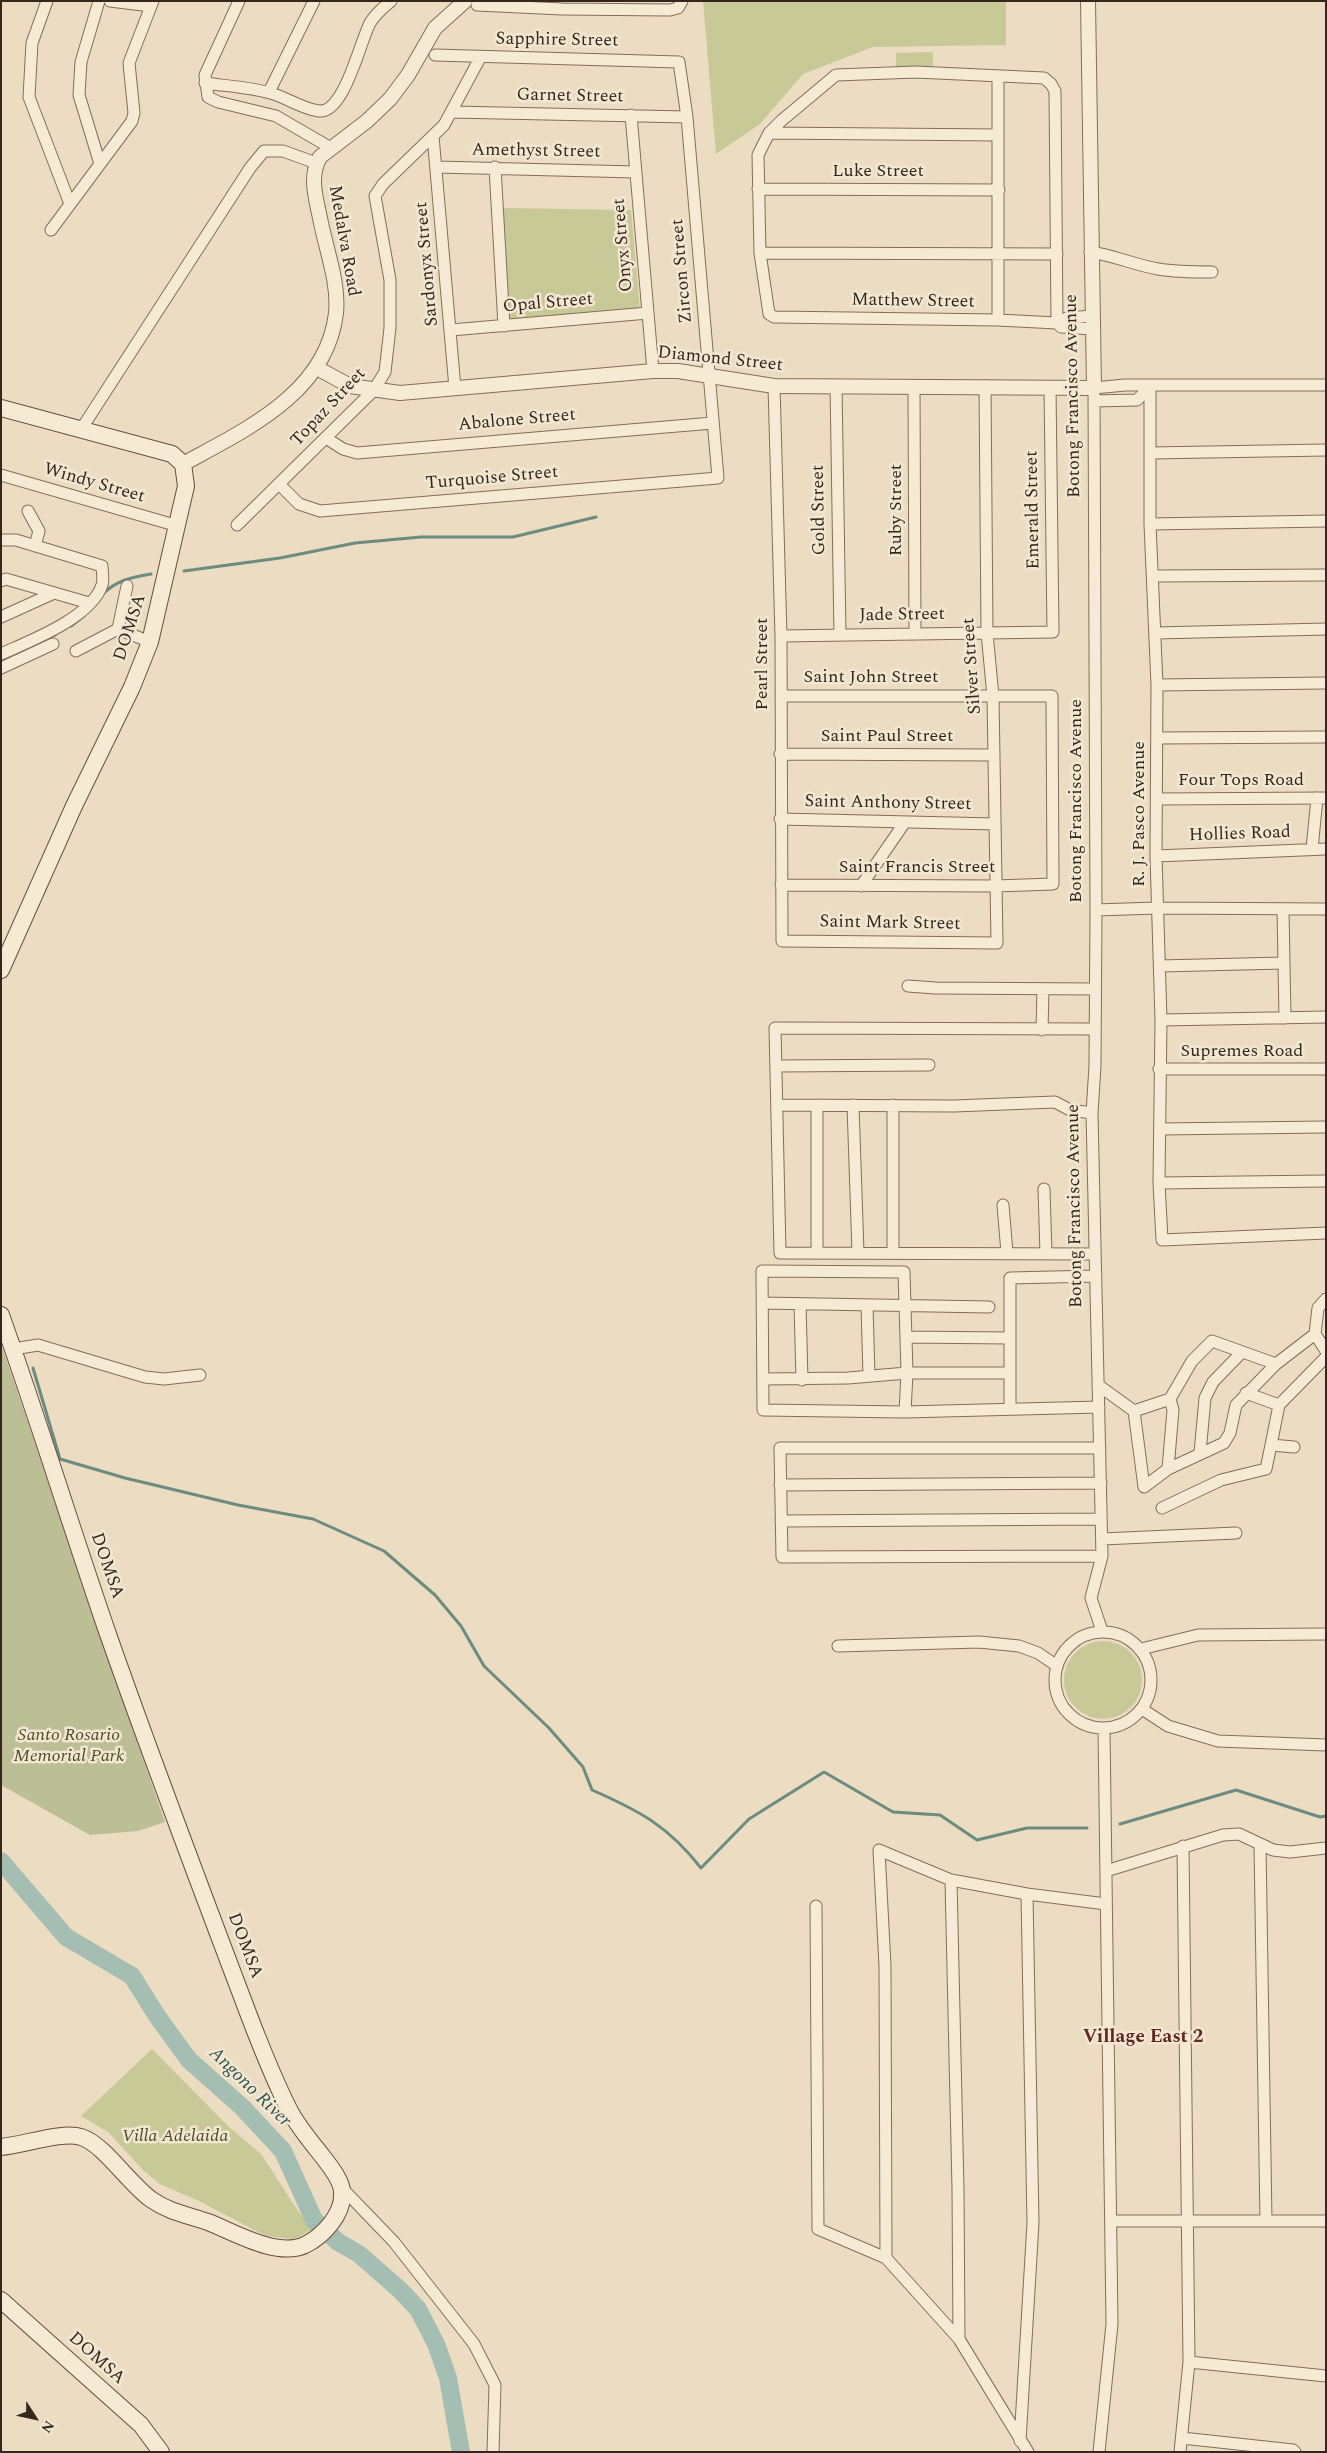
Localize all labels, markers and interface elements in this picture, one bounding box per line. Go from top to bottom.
street label: Sapphire Street [495,29,619,53]
street label: Garnet Street [516,85,624,109]
street label: Amethyst Street [471,140,601,164]
street label: Luke Street [832,161,924,183]
street label: Medalva Road [323,184,363,298]
street label: Onyx Street [609,197,639,293]
street label: Sardonyx Street [412,201,444,327]
street label: Zircon Street [668,218,698,324]
street label: Opal Street [502,289,594,319]
street label: Matthew Street [851,290,975,314]
street label: Botong Francisco Avenue [1061,294,1087,498]
street label: Diamond Street [656,343,784,377]
street label: Topaz Street [287,364,371,452]
street label: Abalone Street [457,405,577,437]
street label: Emerald Street [1022,450,1046,570]
street label: Windy Street [41,459,147,509]
street label: Turquoise Street [425,462,559,496]
street label: Ruby Street [886,464,908,556]
street label: Gold Street [808,465,832,555]
street label: DOMSA [110,592,152,664]
street label: Jade Street [859,604,945,628]
street label: Silver Street [959,617,987,715]
street label: Pearl Street [752,618,774,710]
street label: Saint John Street [804,667,938,689]
street label: Botong Francisco Avenue [1066,699,1088,903]
street label: Saint Paul Street [821,726,953,748]
street label: R. J. Pasco Avenue [1129,741,1151,887]
street label: Four Tops Road [1178,770,1304,792]
street label: Saint Anthony Street [804,792,972,816]
street label: Hollies Road [1189,822,1291,848]
street label: Saint Francis Street [839,857,995,879]
street label: Saint Mark Street [819,912,961,936]
street label: Supremes Road [1181,1041,1303,1063]
street label: Botong Francisco Avenue [1063,1104,1089,1308]
street label: DOMSA [85,1530,127,1602]
park label: Santo Rosario Memorial Park [14,1725,124,1768]
street label: DOMSA [222,1910,266,1982]
district label: Village East 2 [1083,2027,1203,2049]
water label: Angono River [203,2043,295,2133]
park label: Villa Adelaida [122,2126,228,2148]
street label: DOMSA [63,2328,129,2390]
north arrow [10,2393,60,2443]
text: N [36,2416,60,2438]

